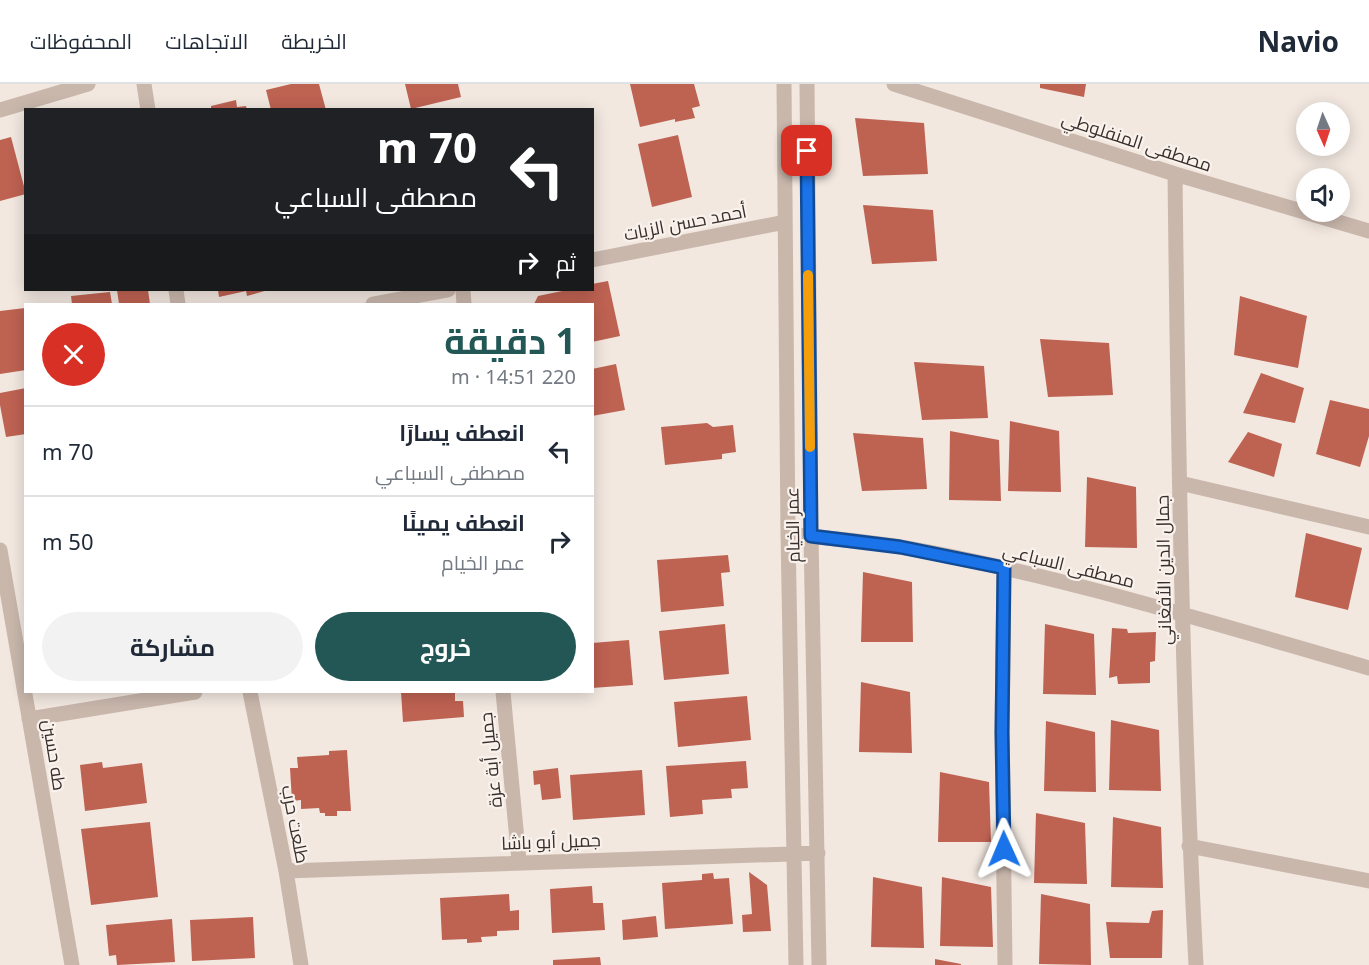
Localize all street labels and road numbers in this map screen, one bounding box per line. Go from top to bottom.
street label: مصطفى المنفلوطي [1058,105,1215,179]
street label: أحمد حسن الزيات [622,198,749,246]
street label: عمر الخيام [779,487,806,563]
street label: جمال الدين الأفغاني [1150,495,1179,645]
street label: مصطفى السباعي [1000,537,1137,596]
street label: جميل أبة عزة [473,711,507,809]
street label: طه حسين [38,718,72,792]
street label: طلعت حرب [277,783,315,865]
street label: جميل أبو باشا [501,827,601,855]

